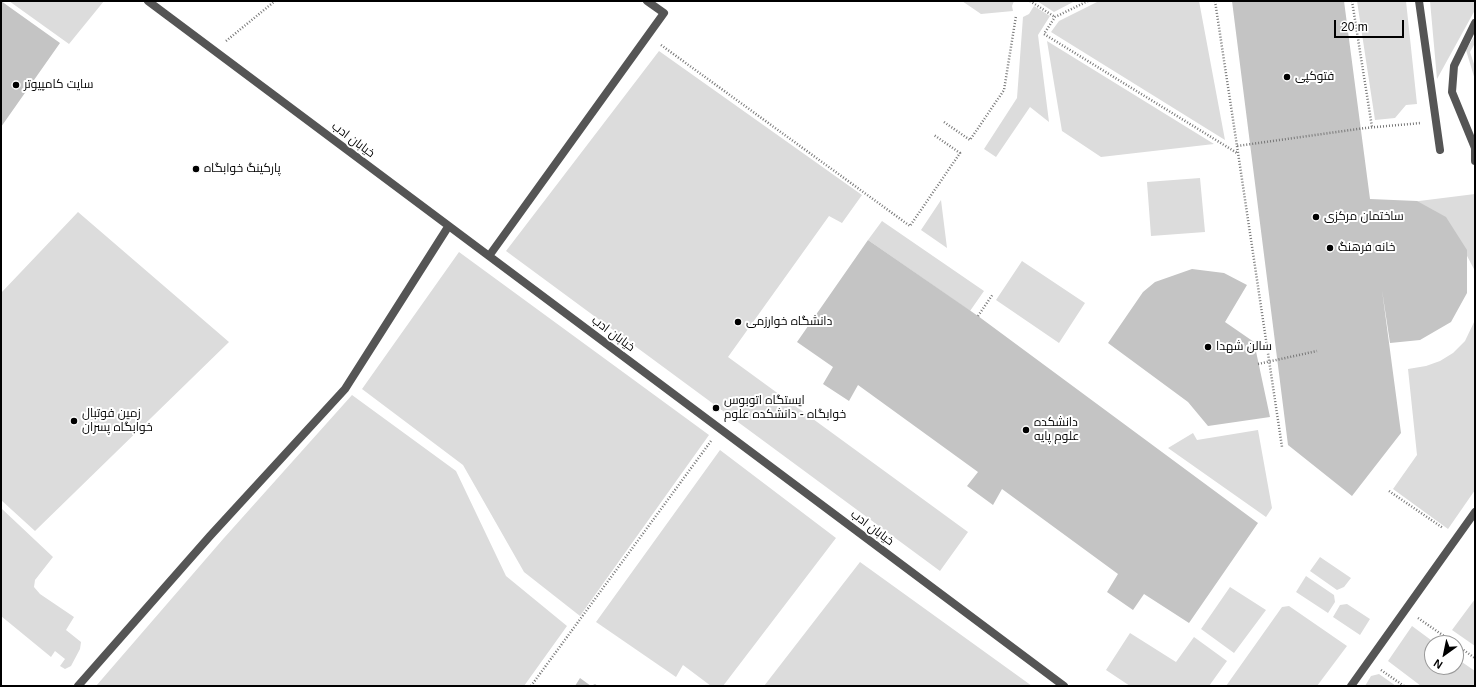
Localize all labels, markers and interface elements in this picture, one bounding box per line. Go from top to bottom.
scale bar [1336,12,1406,38]
text: 20 m [1341,20,1368,34]
place label: فتوکپی [1295,70,1334,84]
marker: فتوکپی [1282,72,1292,82]
place label: سایت کامپیوتر [24,78,93,92]
marker: سایت کامپیوتر [11,80,21,90]
street label: خیابان ادب [329,119,377,161]
place label: پارکینگ خوابگاه [204,162,281,176]
marker: پارکینگ خوابگاه [191,164,201,174]
place label: ساختمان مرکزی [1324,210,1404,224]
marker: ساختمان مرکزی [1311,212,1321,222]
place label: خانه فرهنگ [1338,241,1395,255]
marker: خانه فرهنگ [1325,243,1335,253]
street label: خیابان ادب [589,313,637,355]
place label: دانشگاه خوارزمی [746,315,832,329]
marker: دانشگاه خوارزمی [733,317,743,327]
place label: سالن شهدا [1216,340,1272,354]
marker: سالن شهدا [1203,342,1213,352]
place label: ایستگاه اتوبوس خوابگاه - دانشکده علوم [724,394,846,422]
marker: ایستگاه اتوبوس خوابگاه - دانشکده علوم [711,403,721,413]
place label: زمین فوتبال خوابگاه پسران [82,407,153,435]
marker: زمین فوتبال خوابگاه پسران [69,416,79,426]
place label: دانشکده علوم پایه [1034,416,1079,444]
marker: دانشکده علوم پایه [1021,425,1031,435]
street label: خیابان ادب [848,507,896,549]
north arrow [1424,635,1464,675]
text: N [1431,657,1445,671]

